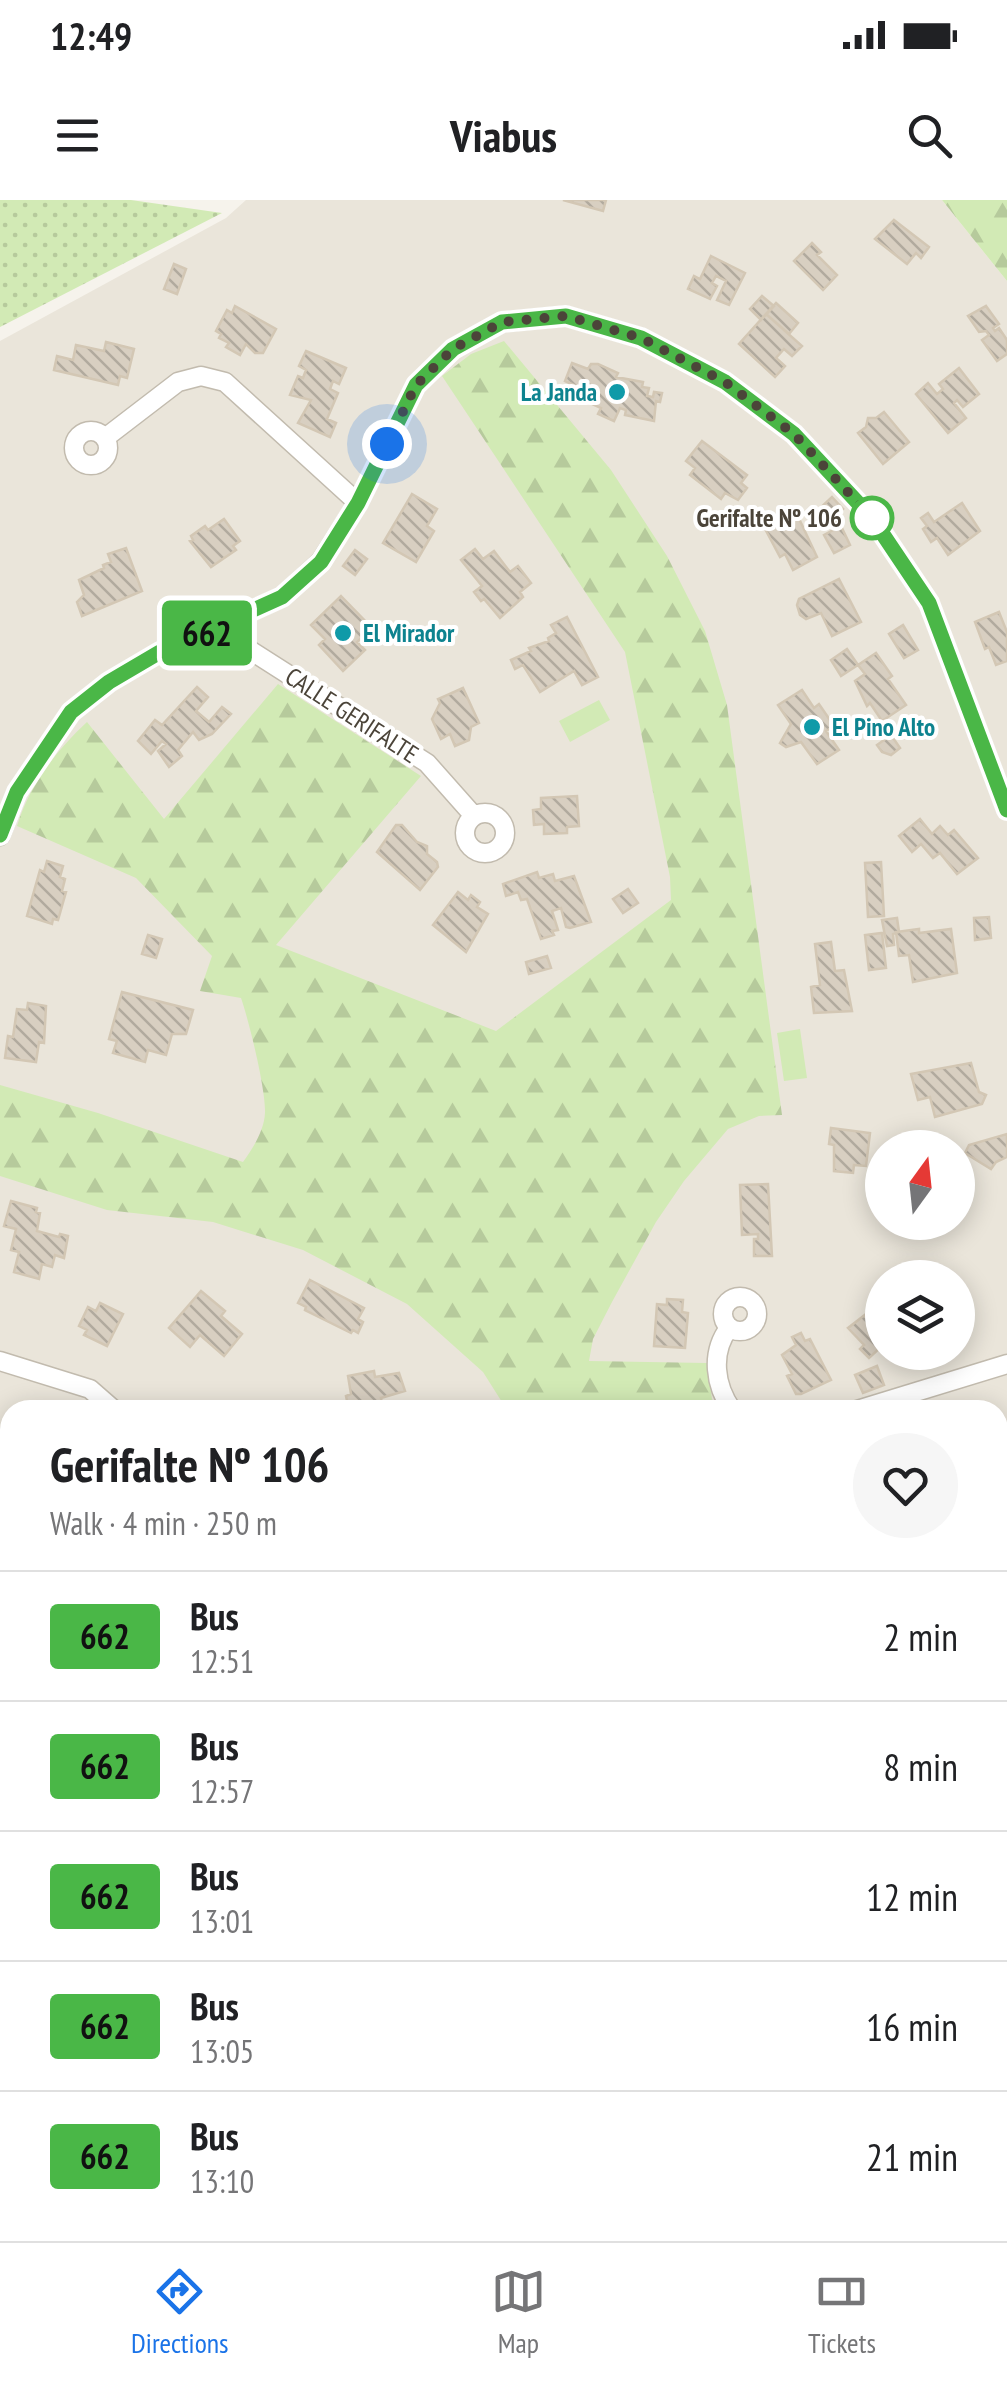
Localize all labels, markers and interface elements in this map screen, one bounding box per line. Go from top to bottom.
text: 12:49 [50,11,132,60]
text: Viabus [450,106,557,164]
icon: menu [50,108,105,163]
icon: search [902,108,957,163]
place label: La Janda [521,376,597,408]
marker: La Janda [606,381,628,403]
your location [362,419,412,469]
marker: Gerifalte Nº 106 [851,497,893,539]
place label: Gerifalte Nº 106 [696,502,842,534]
line badge: 662 [150,600,264,666]
text: 662 [182,610,232,656]
place label: El Mirador [363,617,455,649]
marker: El Mirador [332,622,354,644]
street label: CALLE GERIFALTE [279,660,425,770]
place label: El Pino Alto [832,711,935,743]
marker: El Pino Alto [801,716,823,738]
north arrow [865,1130,975,1240]
map controls [865,1130,975,1370]
button: layers [865,1260,975,1370]
text: Gerifalte Nº 106 [50,1433,330,1495]
button: heart [853,1433,958,1538]
text: Walk · 4 min · 250 m [50,1502,277,1544]
text: Bus [190,1591,239,1640]
text: 2 min [883,1612,958,1661]
text: 662 [80,1613,130,1659]
text: 12:51 [190,1640,254,1682]
text: Bus [190,1721,239,1770]
text: 8 min [883,1742,958,1791]
text: 662 [80,1743,130,1789]
text: 12:57 [190,1770,254,1812]
text: Bus [190,1851,239,1900]
text: 12 min [866,1872,958,1921]
text: 662 [80,1873,130,1919]
text: 13:01 [190,1900,254,1942]
text: Bus [190,1981,239,2030]
text: 16 min [866,2002,958,2051]
text: 662 [80,2003,130,2049]
text: 13:05 [190,2030,254,2072]
text: Bus [190,2111,239,2160]
text: 21 min [866,2132,958,2181]
text: 662 [80,2133,130,2179]
text: 13:10 [190,2160,254,2202]
tab: Directions [131,2264,229,2361]
tab: Map [491,2264,546,2361]
tab: Tickets [808,2264,876,2361]

